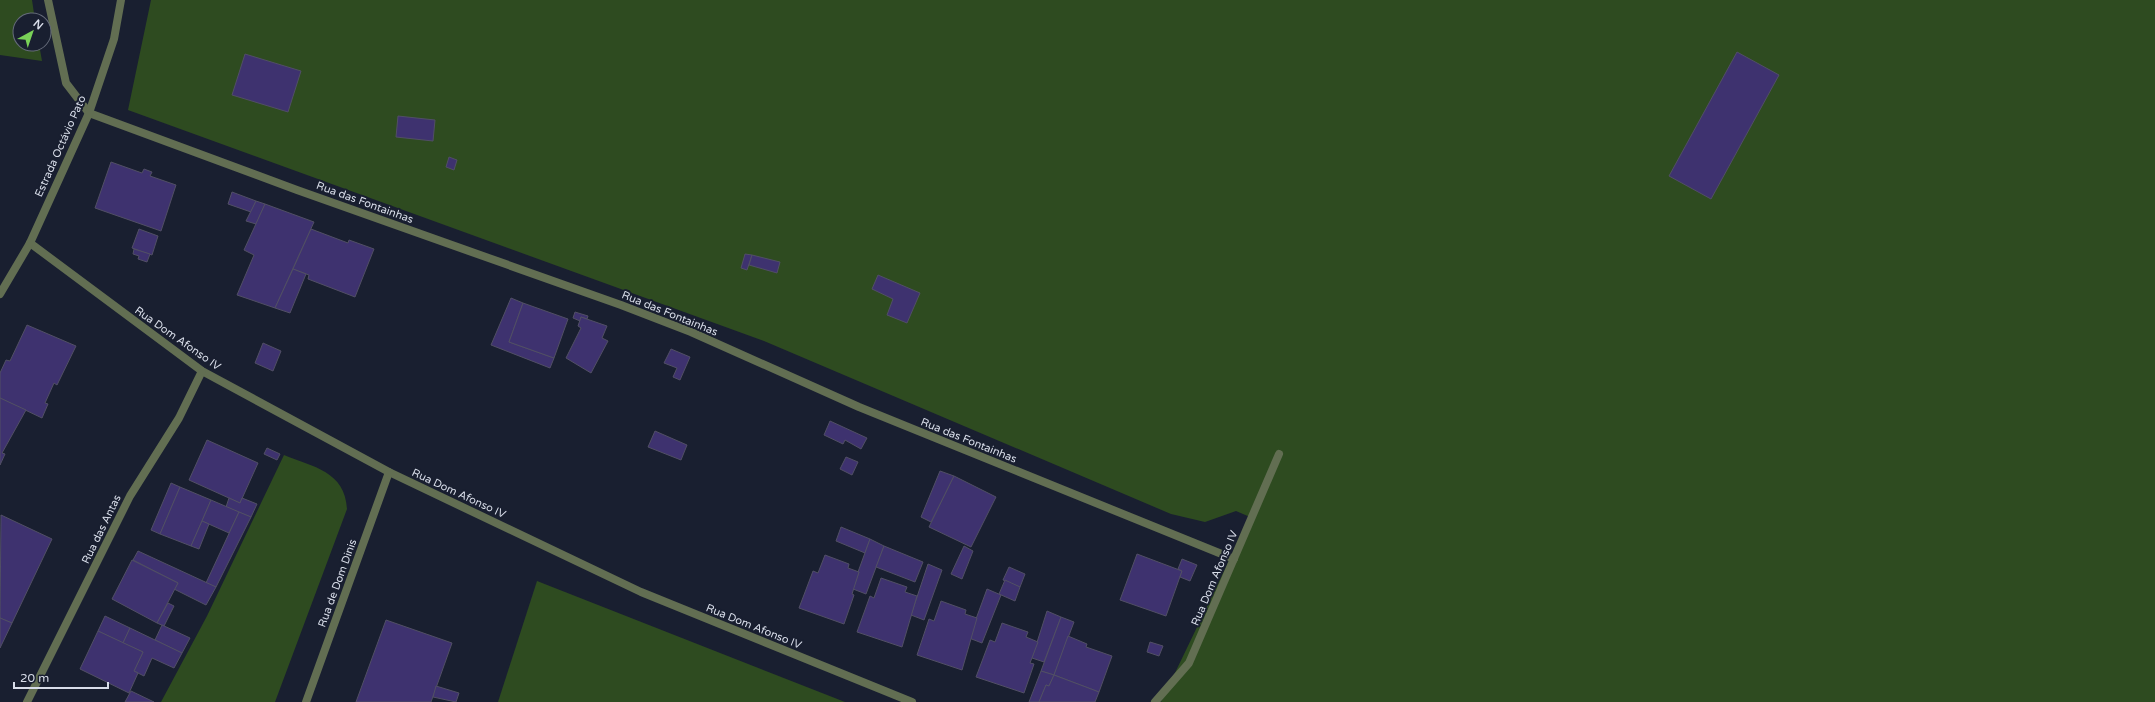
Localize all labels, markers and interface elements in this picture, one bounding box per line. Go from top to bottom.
north arrow [12,12,52,52]
text: N [31,17,46,33]
street label: Estrada Octávio Pato [32,93,89,199]
street label: Rua das Fontainhas [315,179,415,226]
street label: Rua das Fontainhas [620,288,720,339]
street label: Rua Dom Afonso IV [132,304,224,373]
street label: Rua das Fontainhas [919,415,1019,466]
street label: Rua Dom Afonso IV [410,466,508,521]
street label: Rua das Antas [79,493,124,566]
street label: Rua Dom Afonso IV [1189,528,1241,628]
street label: Rua de Dom Dinis [315,537,359,629]
street label: Rua Dom Afonso IV [704,601,804,652]
scale bar [14,664,108,690]
text: 20 m [20,671,49,685]

